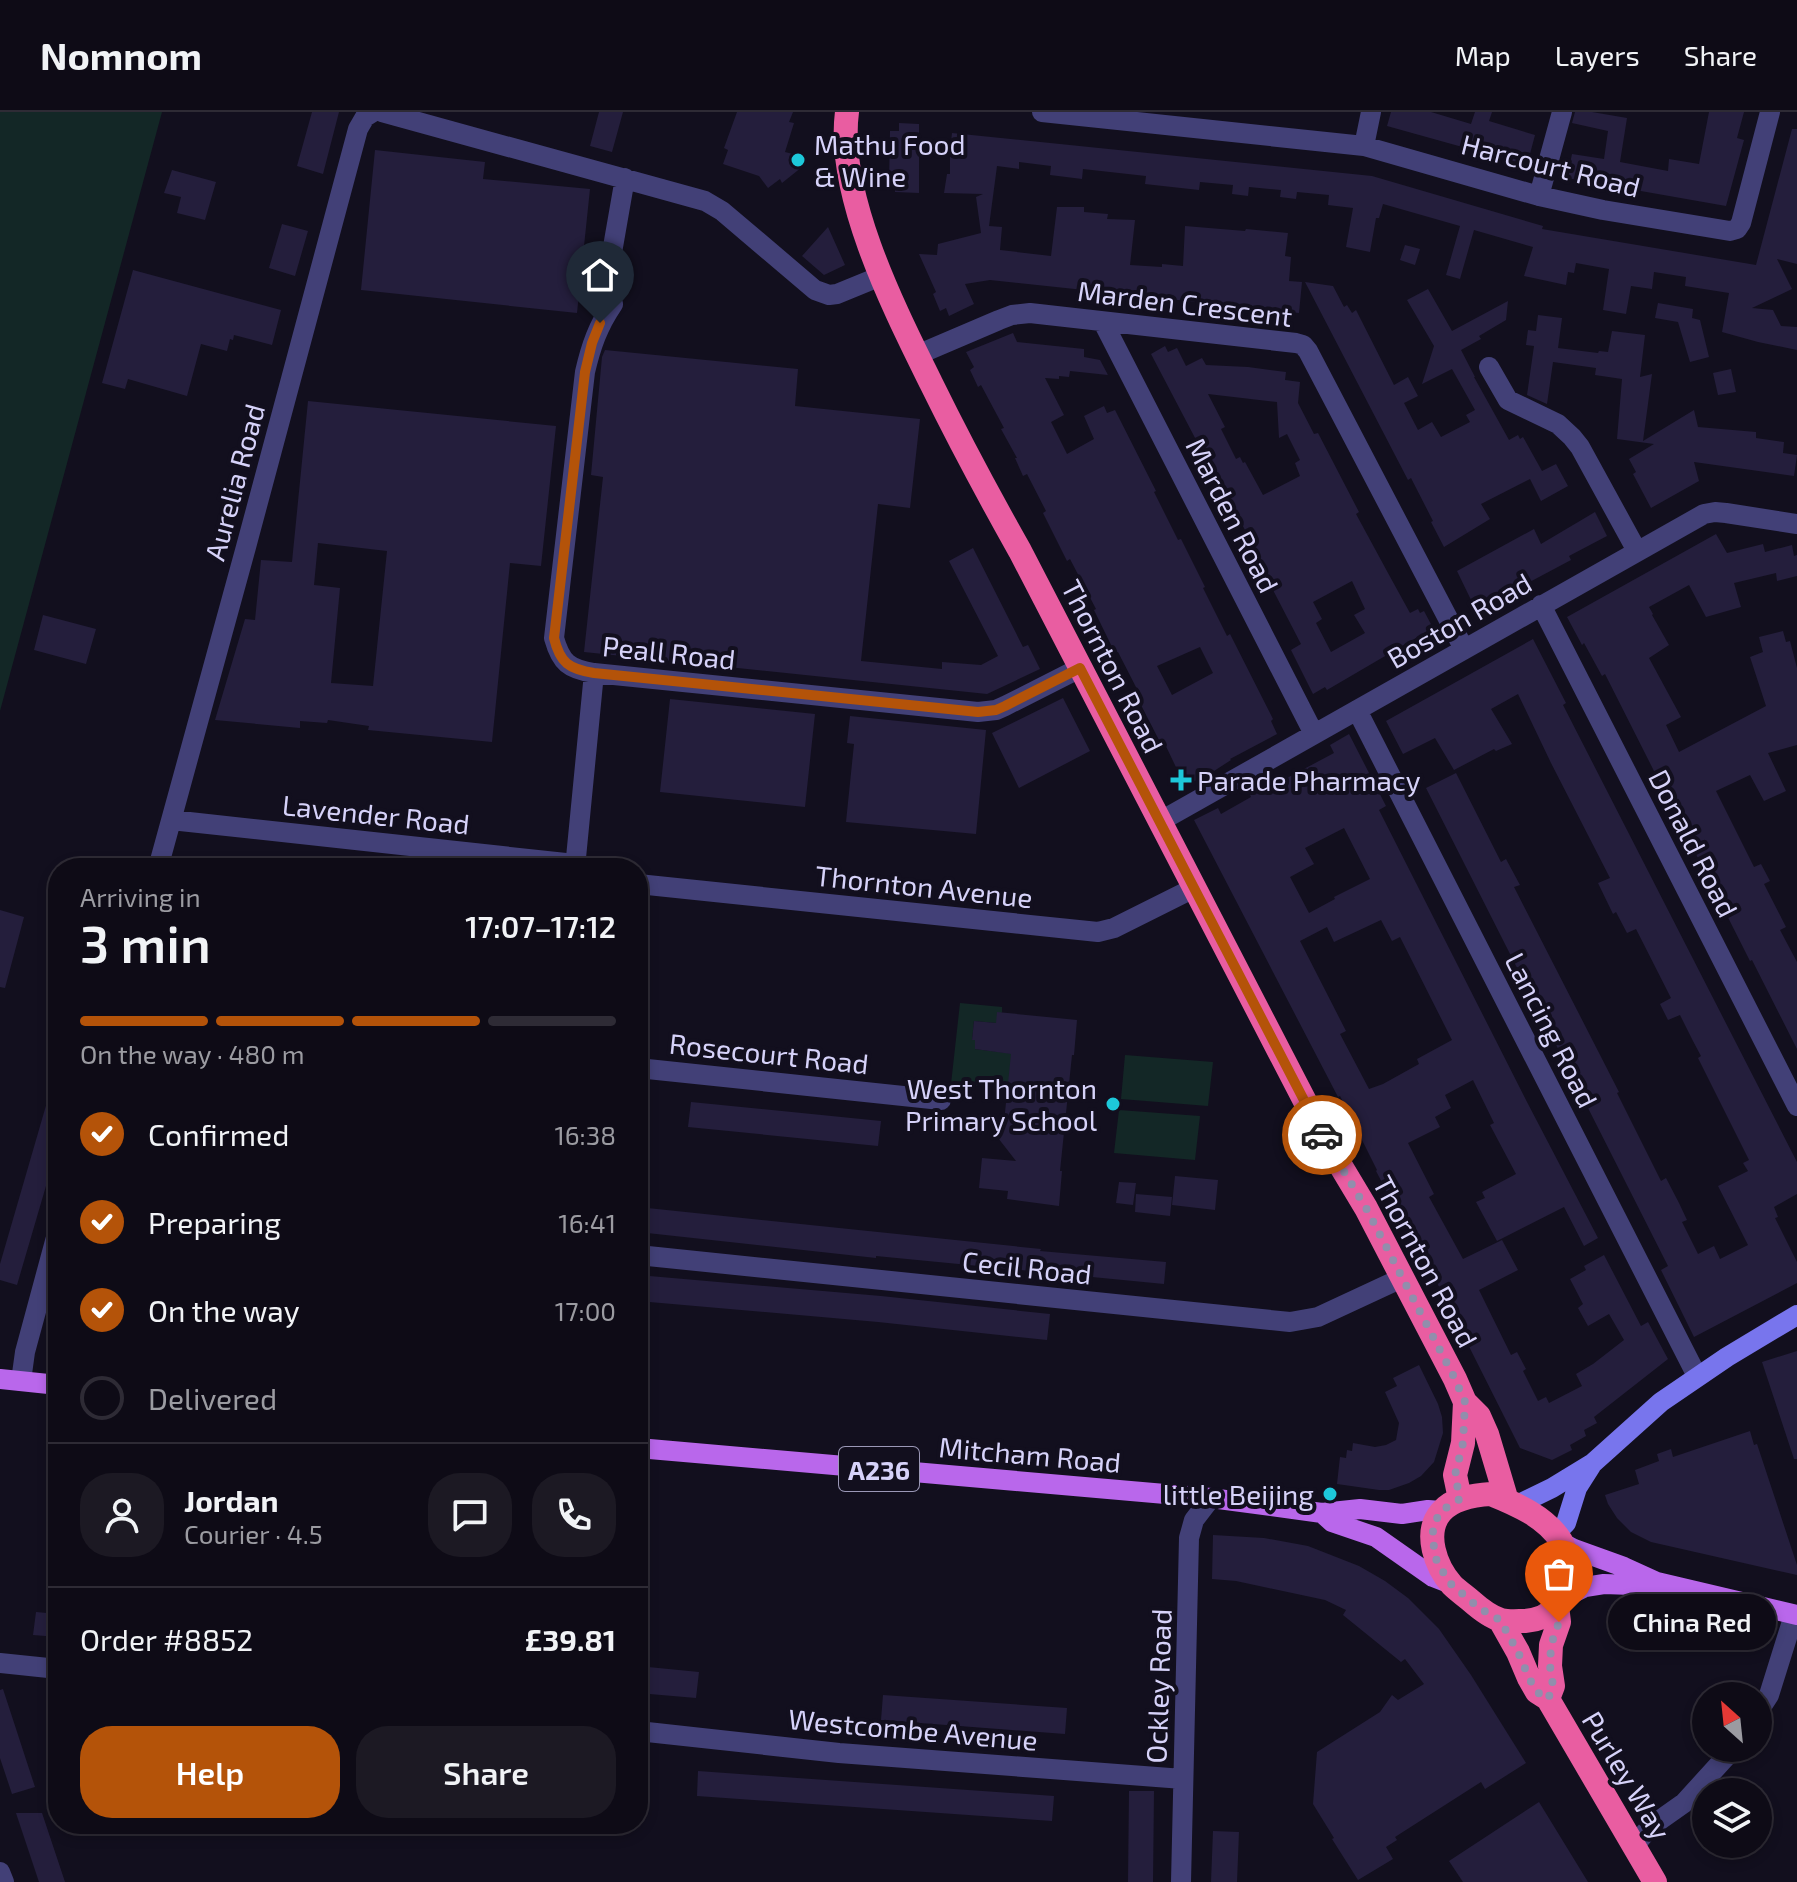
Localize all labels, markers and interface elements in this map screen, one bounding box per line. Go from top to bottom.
text: Nomnom [40,32,202,78]
text: Map [1455,38,1511,72]
text: Layers [1555,38,1640,72]
text: Share [1684,38,1757,72]
street label: Harcourt Road [1458,126,1644,204]
place label: Mathu Food & Wine [814,127,966,193]
marker: Mathu Food & Wine [789,151,807,169]
pin [566,241,634,323]
icon: home [578,253,622,297]
street label: Marden Crescent [1076,273,1294,333]
street label: Aurelia Road [197,400,271,564]
street label: Marden Road [1180,432,1286,598]
street label: Boston Road [1381,565,1537,675]
street label: Thornton Road [1055,574,1171,758]
street label: Peall Road [601,628,737,676]
place label: Parade Pharmacy [1197,763,1421,797]
street label: Donald Road [1642,763,1746,923]
marker: Parade Pharmacy [1172,771,1190,789]
street label: Lavender Road [281,787,471,841]
street label: Thornton Avenue [814,858,1034,914]
text: Arriving in [80,881,201,912]
text: 17:07–17:12 [465,908,616,944]
text: 3 min [80,911,211,973]
street label: Lancing Road [1498,947,1606,1113]
street label: Rosecourt Road [668,1026,870,1080]
text: On the way · 480 m [80,1038,305,1069]
place label: West Thornton Primary School [905,1071,1098,1137]
marker: West Thornton Primary School [1104,1095,1122,1113]
courier [1282,1095,1362,1175]
icon: check [80,1112,124,1156]
icon: car [1300,1113,1344,1157]
text: Confirmed [148,1116,289,1152]
text: 16:38 [554,1119,616,1150]
street label: Thornton Road [1367,1169,1485,1353]
icon: check [80,1200,124,1244]
text: Preparing [148,1204,281,1240]
text: 16:41 [558,1207,616,1238]
street label: Cecil Road [961,1243,1093,1291]
icon: check [80,1288,124,1332]
text: On the way [148,1292,300,1328]
text: 17:00 [555,1295,616,1326]
text: Delivered [148,1380,277,1416]
street label: Mitcham Road [937,1429,1123,1479]
road number: A236 [839,1447,919,1491]
button: person [80,1473,164,1557]
button: chat [428,1473,512,1557]
button: phone [532,1473,616,1557]
place label: little Beijing [1163,1477,1314,1511]
text: Jordan [184,1482,279,1518]
marker: little Beijing [1321,1485,1339,1503]
text: Courier · 4.5 [184,1518,323,1549]
pin [1525,1540,1593,1622]
icon: bag [1537,1552,1581,1596]
callout: China Red [1607,1594,1775,1650]
text: China Red [1632,1606,1752,1637]
street label: Ockley Road [1138,1608,1178,1764]
text: Order #8852 [80,1621,253,1657]
text: £39.81 [525,1621,616,1657]
north arrow [1692,1682,1772,1762]
map controls [1692,1682,1772,1858]
street label: Westcombe Avenue [787,1701,1039,1757]
street label: Purley Way [1575,1705,1679,1845]
button: Help [80,1726,340,1818]
button: Share [356,1726,616,1818]
button: layers [1692,1778,1772,1858]

